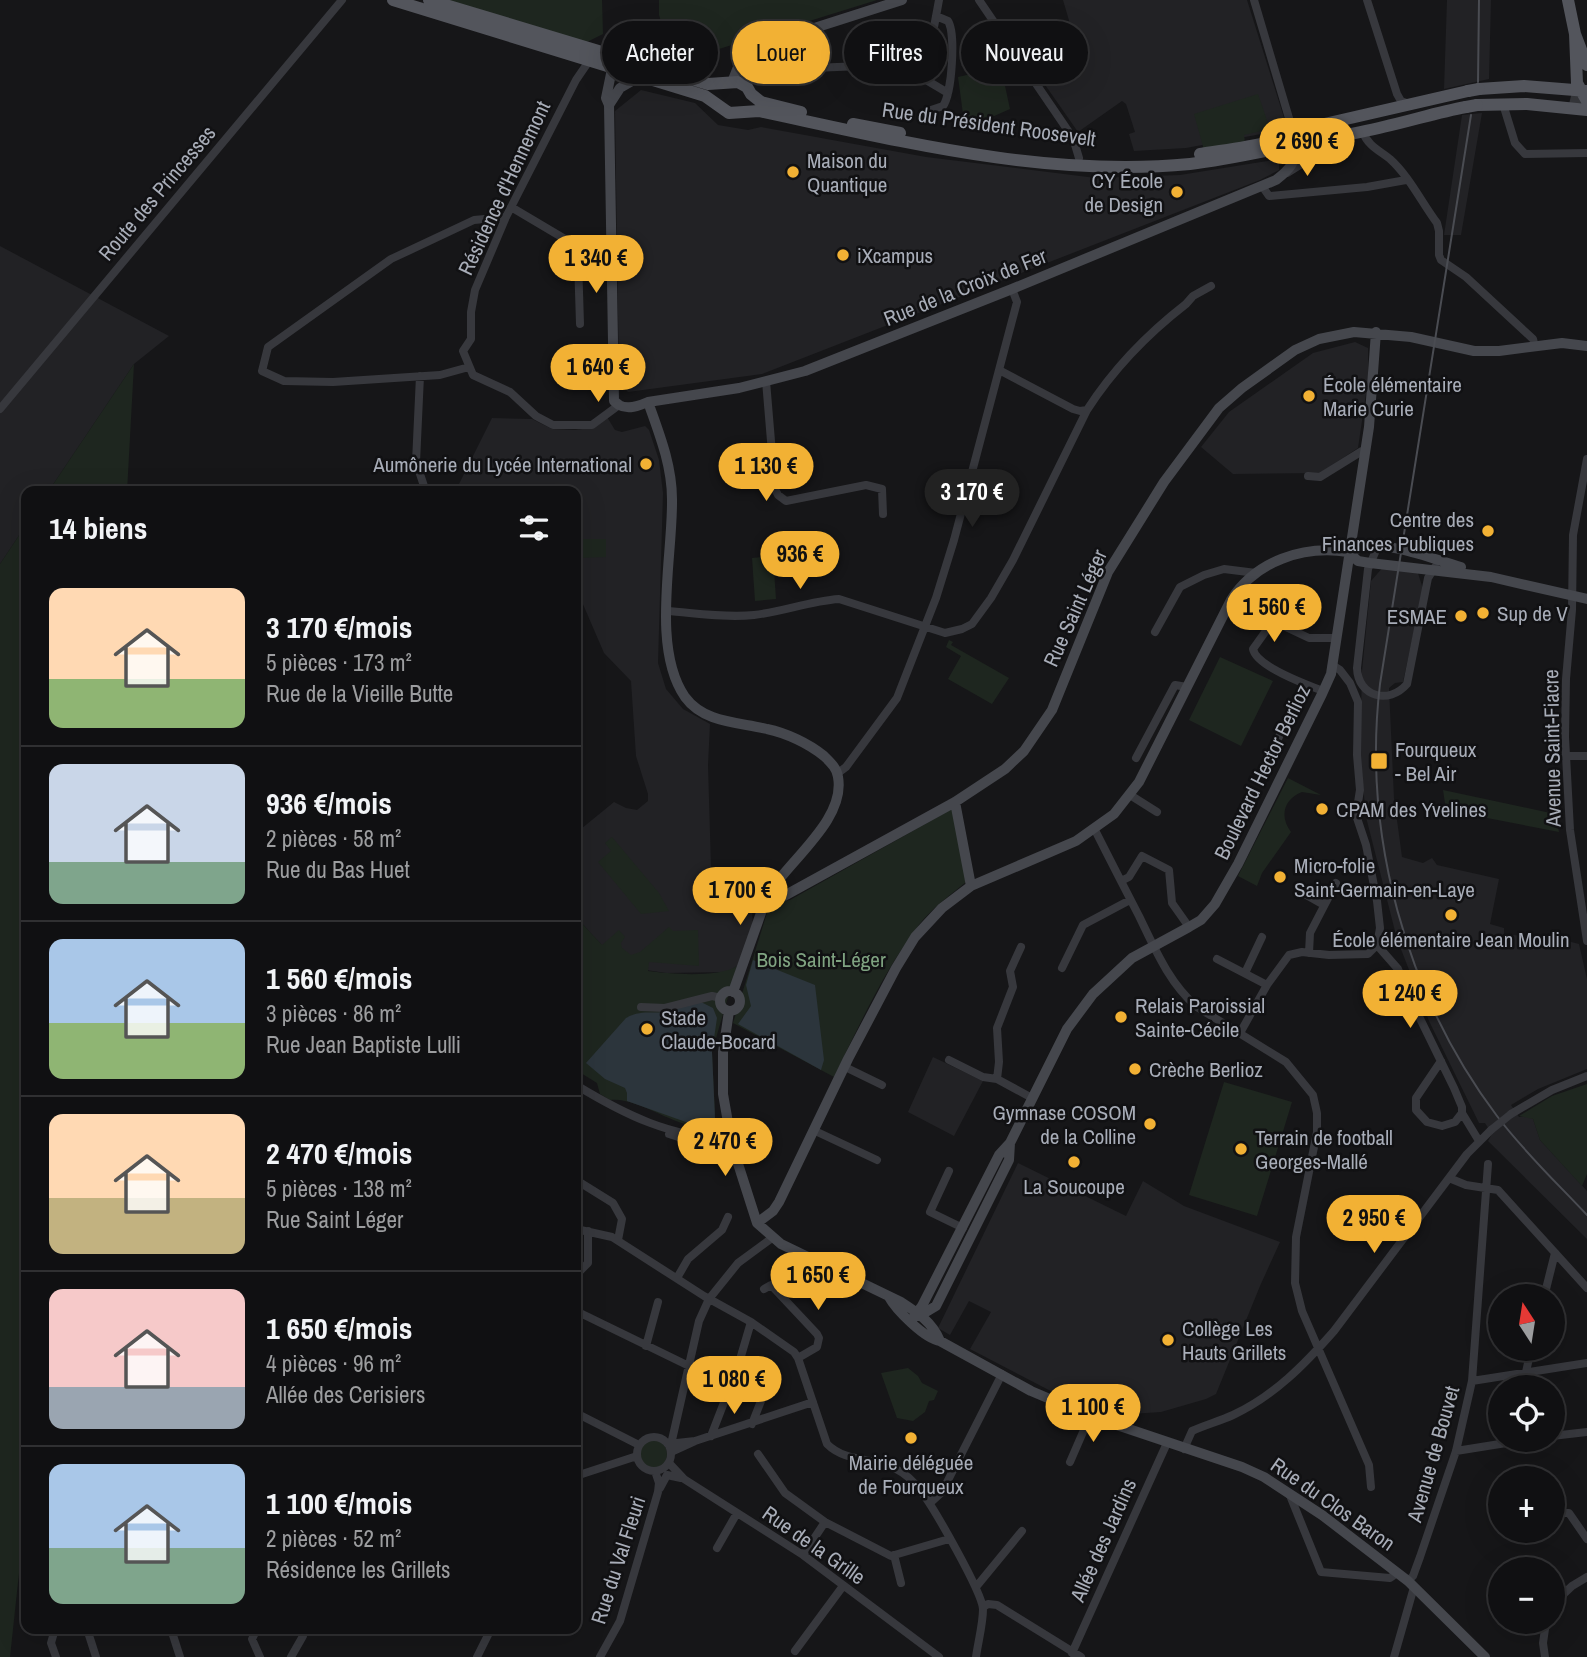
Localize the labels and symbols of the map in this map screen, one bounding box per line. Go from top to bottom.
street label: Rue du Président Roosevelt [880,95,1098,153]
street label: Résidence d'Hennemont [451,96,557,280]
pin: 2 690 € [1242,118,1372,178]
street label: Route des Princesses [92,119,222,267]
place label: Maison du Quantique [807,146,887,199]
marker: Maison du Quantique [785,164,801,180]
place label: CY École de Design [1085,166,1163,219]
marker: CY École de Design [1169,184,1185,200]
pin: 1 340 € [531,236,661,295]
place label: iXcampus [857,241,933,270]
street label: Rue de la Croix de Fer [879,241,1051,333]
marker: iXcampus [835,247,851,263]
pin: 1 640 € [533,344,663,404]
place label: École élémentaire Marie Curie [1323,370,1462,423]
marker: École élémentaire Marie Curie [1301,388,1317,404]
pin: 1 130 € [701,444,831,503]
place label: Aumônerie du Lycée International [372,450,632,479]
marker: Aumônerie du Lycée International [638,456,654,472]
pin: 3 170 € [907,470,1037,529]
place label: Centre des Finances Publiques [1322,505,1474,558]
marker: Centre des Finances Publiques [1480,523,1496,539]
pin: 936 € [751,532,849,591]
street label: Rue Saint Léger [1036,545,1114,671]
pin: 1 560 € [1209,584,1339,644]
place label: Sup de V [1497,599,1568,628]
place label: ESMAE [1387,602,1447,631]
marker: Sup de V [1475,605,1491,621]
marker: ESMAE [1453,608,1469,624]
street label: Avenue Saint-Fiacre [1536,669,1568,828]
street label: Boulevard Hector Berlioz [1207,679,1317,864]
place label: Fourqueux - Bel Air [1395,735,1477,788]
marker: Fourqueux - Bel Air [1369,751,1389,771]
place label: CPAM des Yvelines [1336,795,1487,824]
marker: CPAM des Yvelines [1314,801,1330,817]
place label: Micro-folie Saint-Germain-en-Laye [1294,851,1475,904]
pin: 1 700 € [675,867,805,927]
marker: Micro-folie Saint-Germain-en-Laye [1272,869,1288,885]
marker: École élémentaire Jean Moulin [1443,907,1459,923]
place label: École élémentaire Jean Moulin [1332,925,1570,954]
park label: Bois Saint-Léger [756,945,886,974]
pin: 1 240 € [1345,970,1475,1030]
place label: Relais Paroissial Sainte-Cécile [1135,991,1265,1044]
place label: Stade Claude-Bocard [661,1003,776,1056]
marker: Relais Paroissial Sainte-Cécile [1113,1009,1129,1025]
marker: Stade Claude-Bocard [639,1021,655,1037]
place label: Crèche Berlioz [1149,1055,1263,1084]
marker: Crèche Berlioz [1127,1061,1143,1077]
place label: Gymnase COSOM de la Colline [992,1098,1136,1151]
marker: Gymnase COSOM de la Colline [1142,1116,1158,1132]
pin: 2 470 € [660,1118,790,1178]
place label: Terrain de football Georges-Mallé [1255,1123,1393,1176]
marker: Terrain de football Georges-Mallé [1233,1141,1249,1157]
marker: La Soucoupe [1066,1154,1082,1170]
place label: La Soucoupe [1023,1172,1125,1201]
pin: 2 950 € [1309,1196,1439,1255]
pin: 1 650 € [753,1252,883,1312]
north arrow [1488,1284,1564,1362]
place label: Collège Les Hauts Grillets [1182,1314,1286,1367]
marker: Collège Les Hauts Grillets [1160,1332,1176,1348]
pin: 1 080 € [669,1356,799,1416]
street label: Avenue de Bouvet [1399,1382,1466,1526]
pin: 1 100 € [1028,1384,1158,1444]
marker: Mairie déléguée de Fourqueux [903,1430,919,1446]
place label: Mairie déléguée de Fourqueux [849,1448,973,1501]
street label: Rue du Clos Baron [1265,1450,1401,1558]
street label: Allée des Jardins [1062,1474,1143,1607]
street label: Rue du Val Fleuri [584,1492,652,1628]
street label: Rue de la Grille [757,1499,871,1591]

